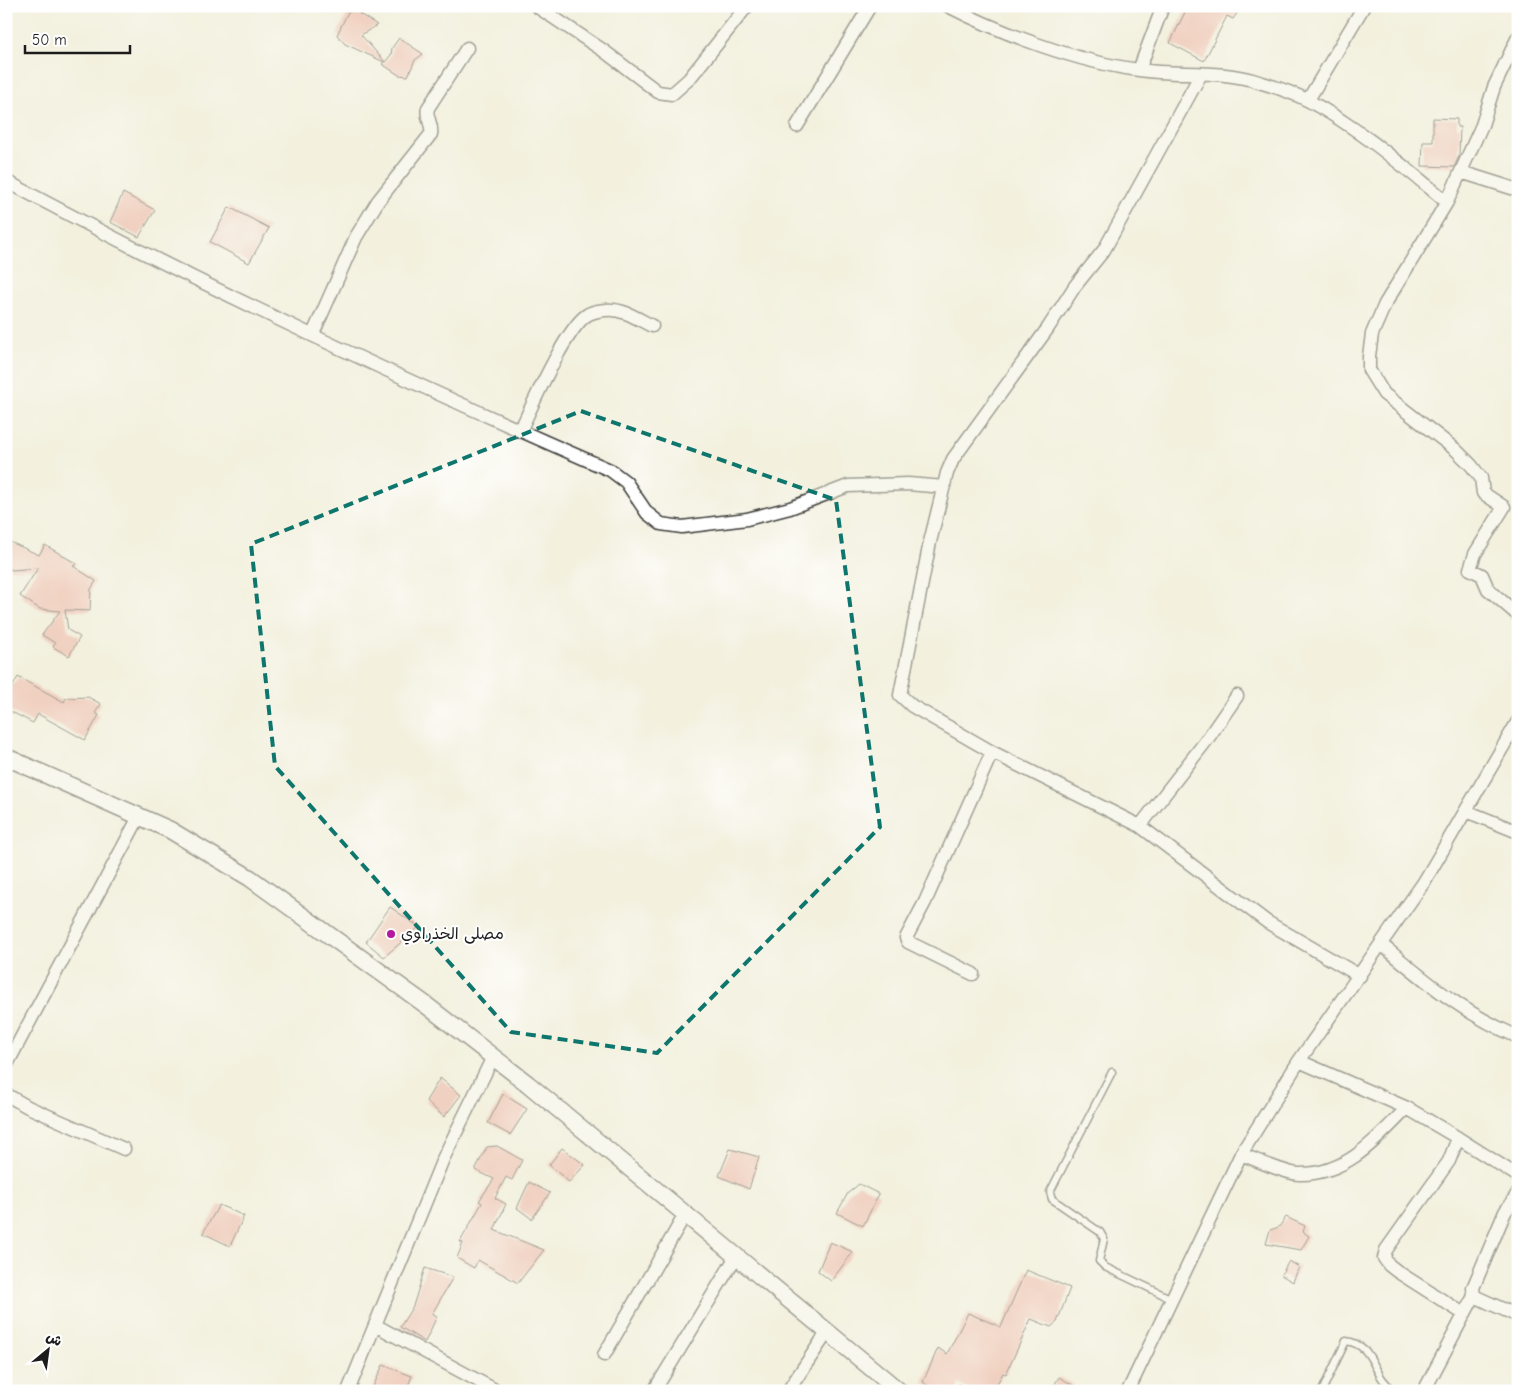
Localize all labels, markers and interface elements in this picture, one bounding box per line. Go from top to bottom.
scale bar [25,22,130,54]
text: 50 m [32,31,67,49]
place label: مصلى الخذراوي [401,925,504,945]
marker: مصلى الخذراوي [385,928,397,940]
north arrow [22,1324,72,1374]
text: ش [43,1328,65,1350]

